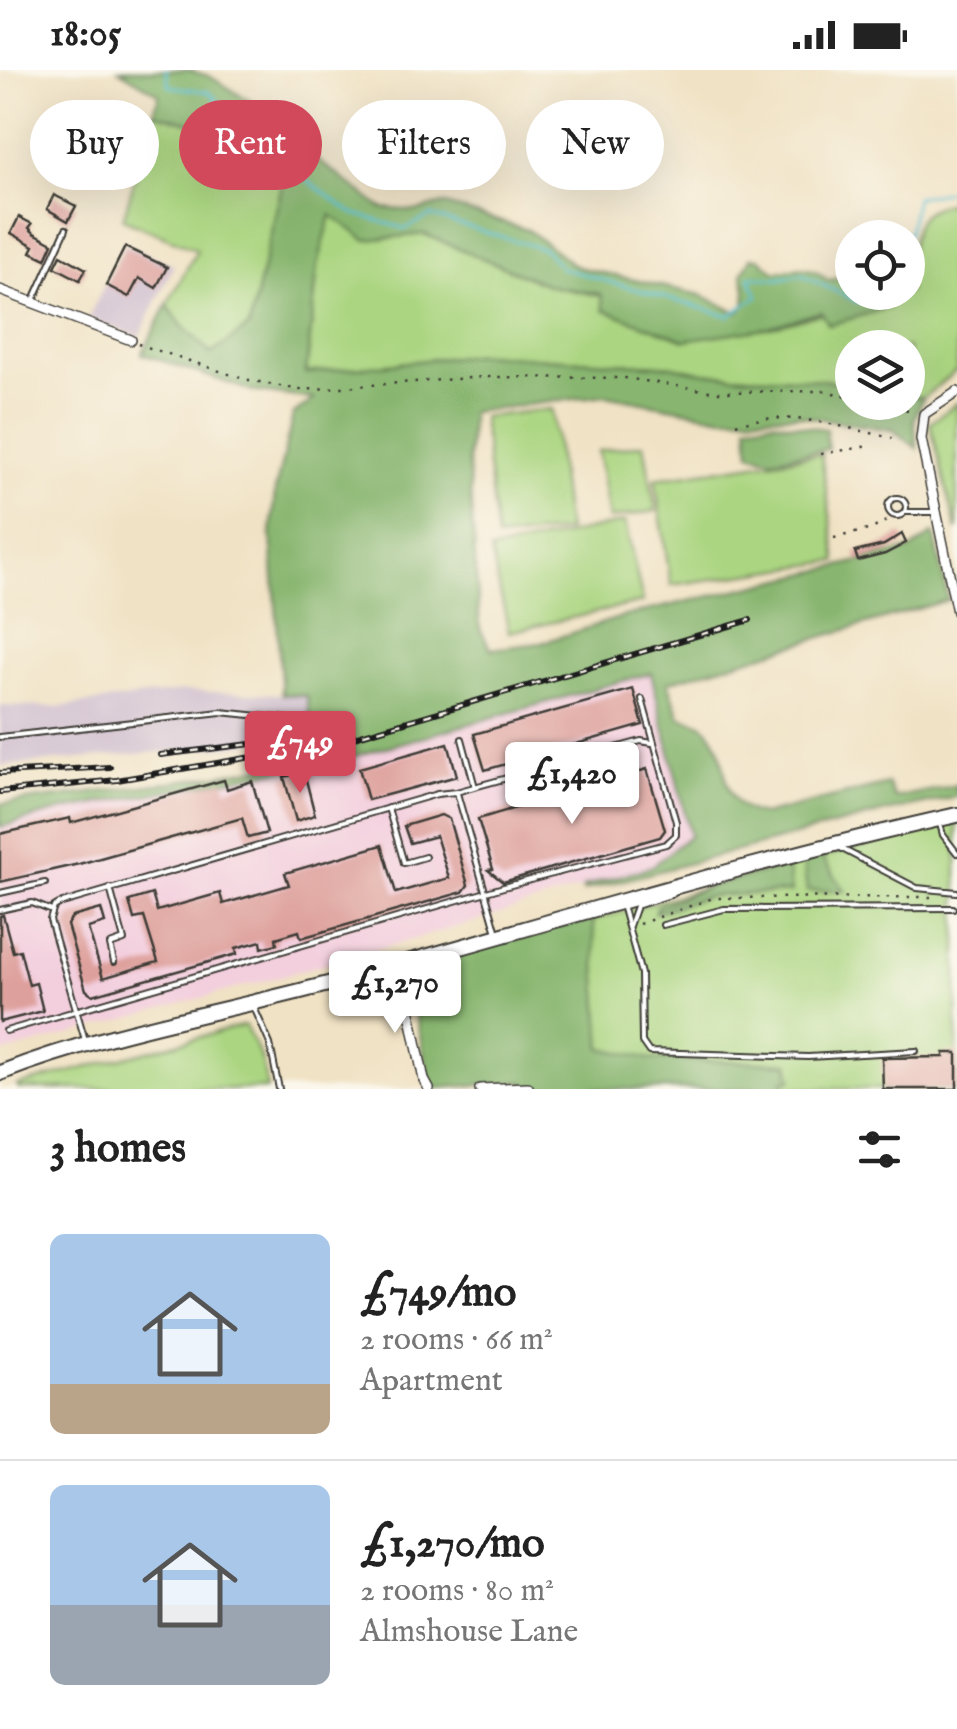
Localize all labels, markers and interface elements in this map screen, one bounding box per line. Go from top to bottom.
text: 18:05 [50,11,122,59]
chip: Buy [30,100,159,190]
chip: Rent [179,100,322,190]
chip: Filters [342,100,506,190]
chip: New [526,100,664,190]
map controls [835,220,925,420]
button: locate [835,220,925,310]
button: layers [835,330,925,420]
pin: £749 [241,711,359,796]
text: £749 [267,723,333,764]
pin: £1,420 [491,742,653,827]
text: £1,420 [527,754,617,795]
pin: £1,270 [314,951,476,1036]
text: £1,270 [351,963,439,1004]
icon: filters [852,1122,907,1177]
text: 3 homes [50,1123,186,1176]
text: £749/mo [360,1267,516,1320]
icon: home [130,1274,250,1394]
text: 2 rooms · 66 m² [360,1320,553,1361]
text: Apartment [360,1361,503,1402]
text: £1,270/mo [360,1518,545,1571]
icon: home [130,1525,250,1645]
text: 2 rooms · 80 m² [360,1571,554,1612]
text: Almshouse Lane [360,1612,578,1653]

